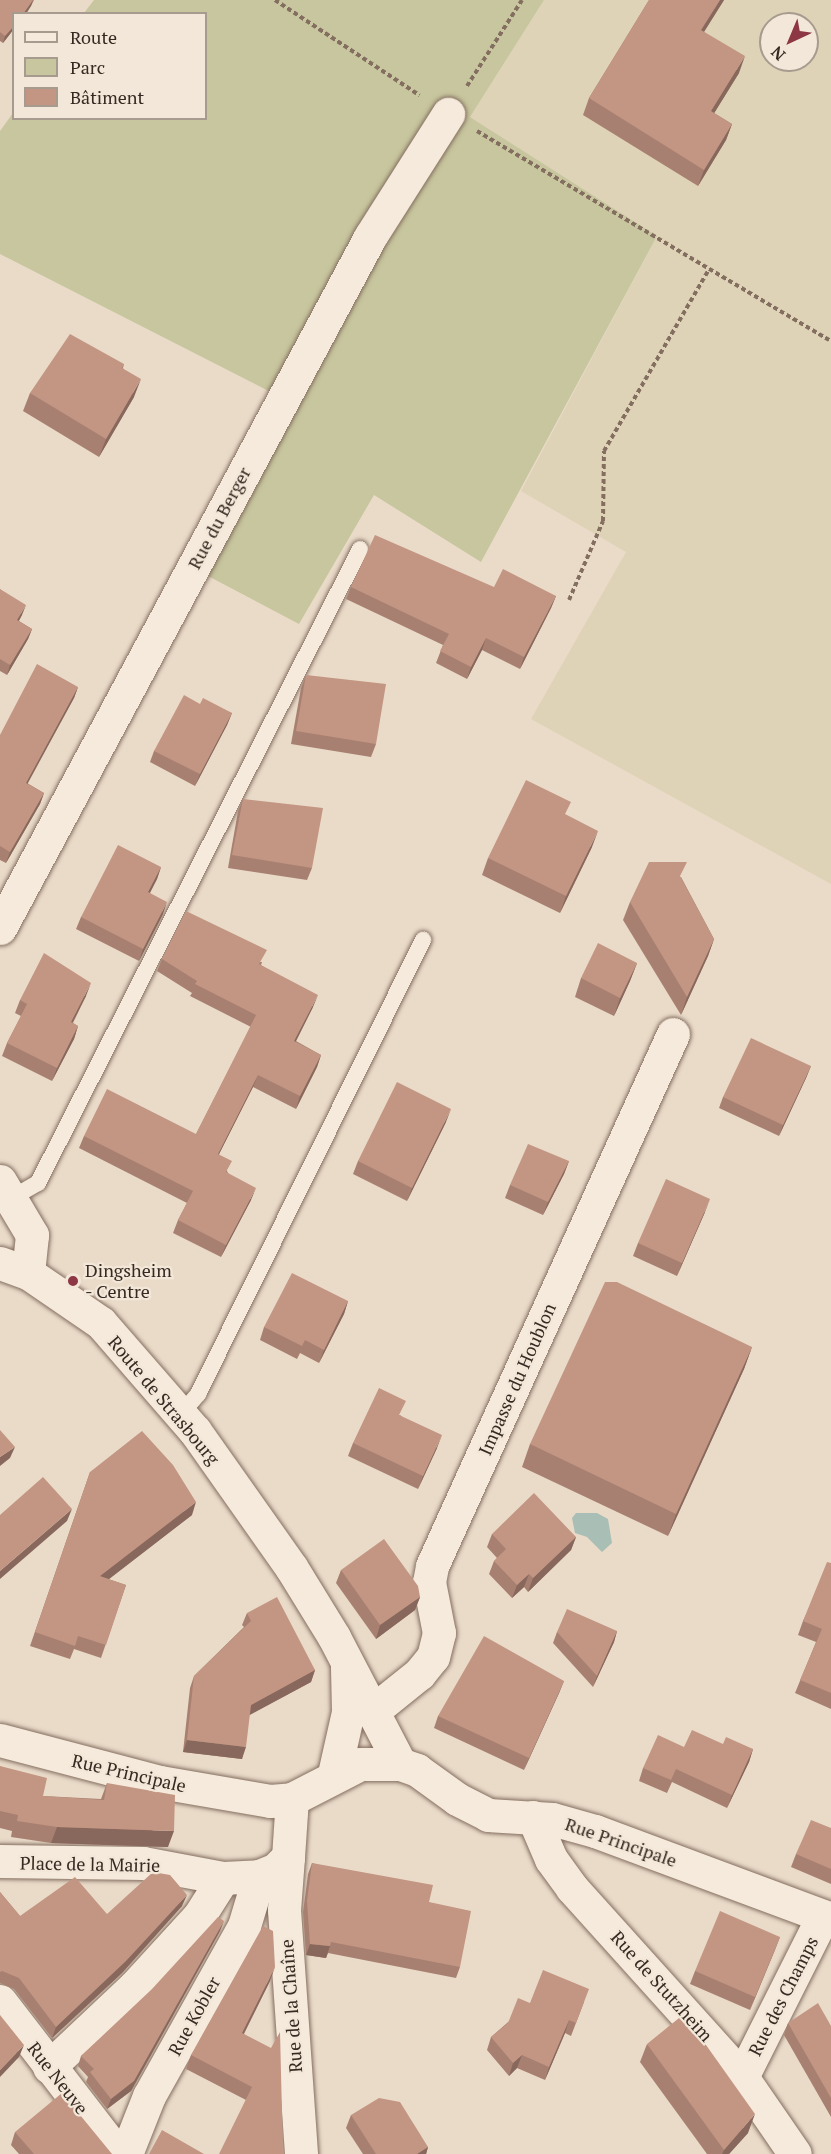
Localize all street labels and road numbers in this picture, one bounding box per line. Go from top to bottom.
street label: Rue du Berger [183,463,255,573]
street label: Impasse du Houblon [474,1300,560,1458]
street label: Route de Strasbourg [104,1331,224,1469]
street label: Rue Principale [70,1749,188,1797]
street label: Rue Principale [562,1813,680,1871]
street label: Place de la Mairie [20,1852,160,1876]
street label: Rue de Stutzheim [607,1926,717,2046]
street label: Rue des Champs [744,1933,822,2059]
street label: Rue de la Chaîne [276,1938,306,2074]
street label: Rue Kobler [163,1973,225,2059]
street label: Rue Neuve [23,2038,93,2118]

